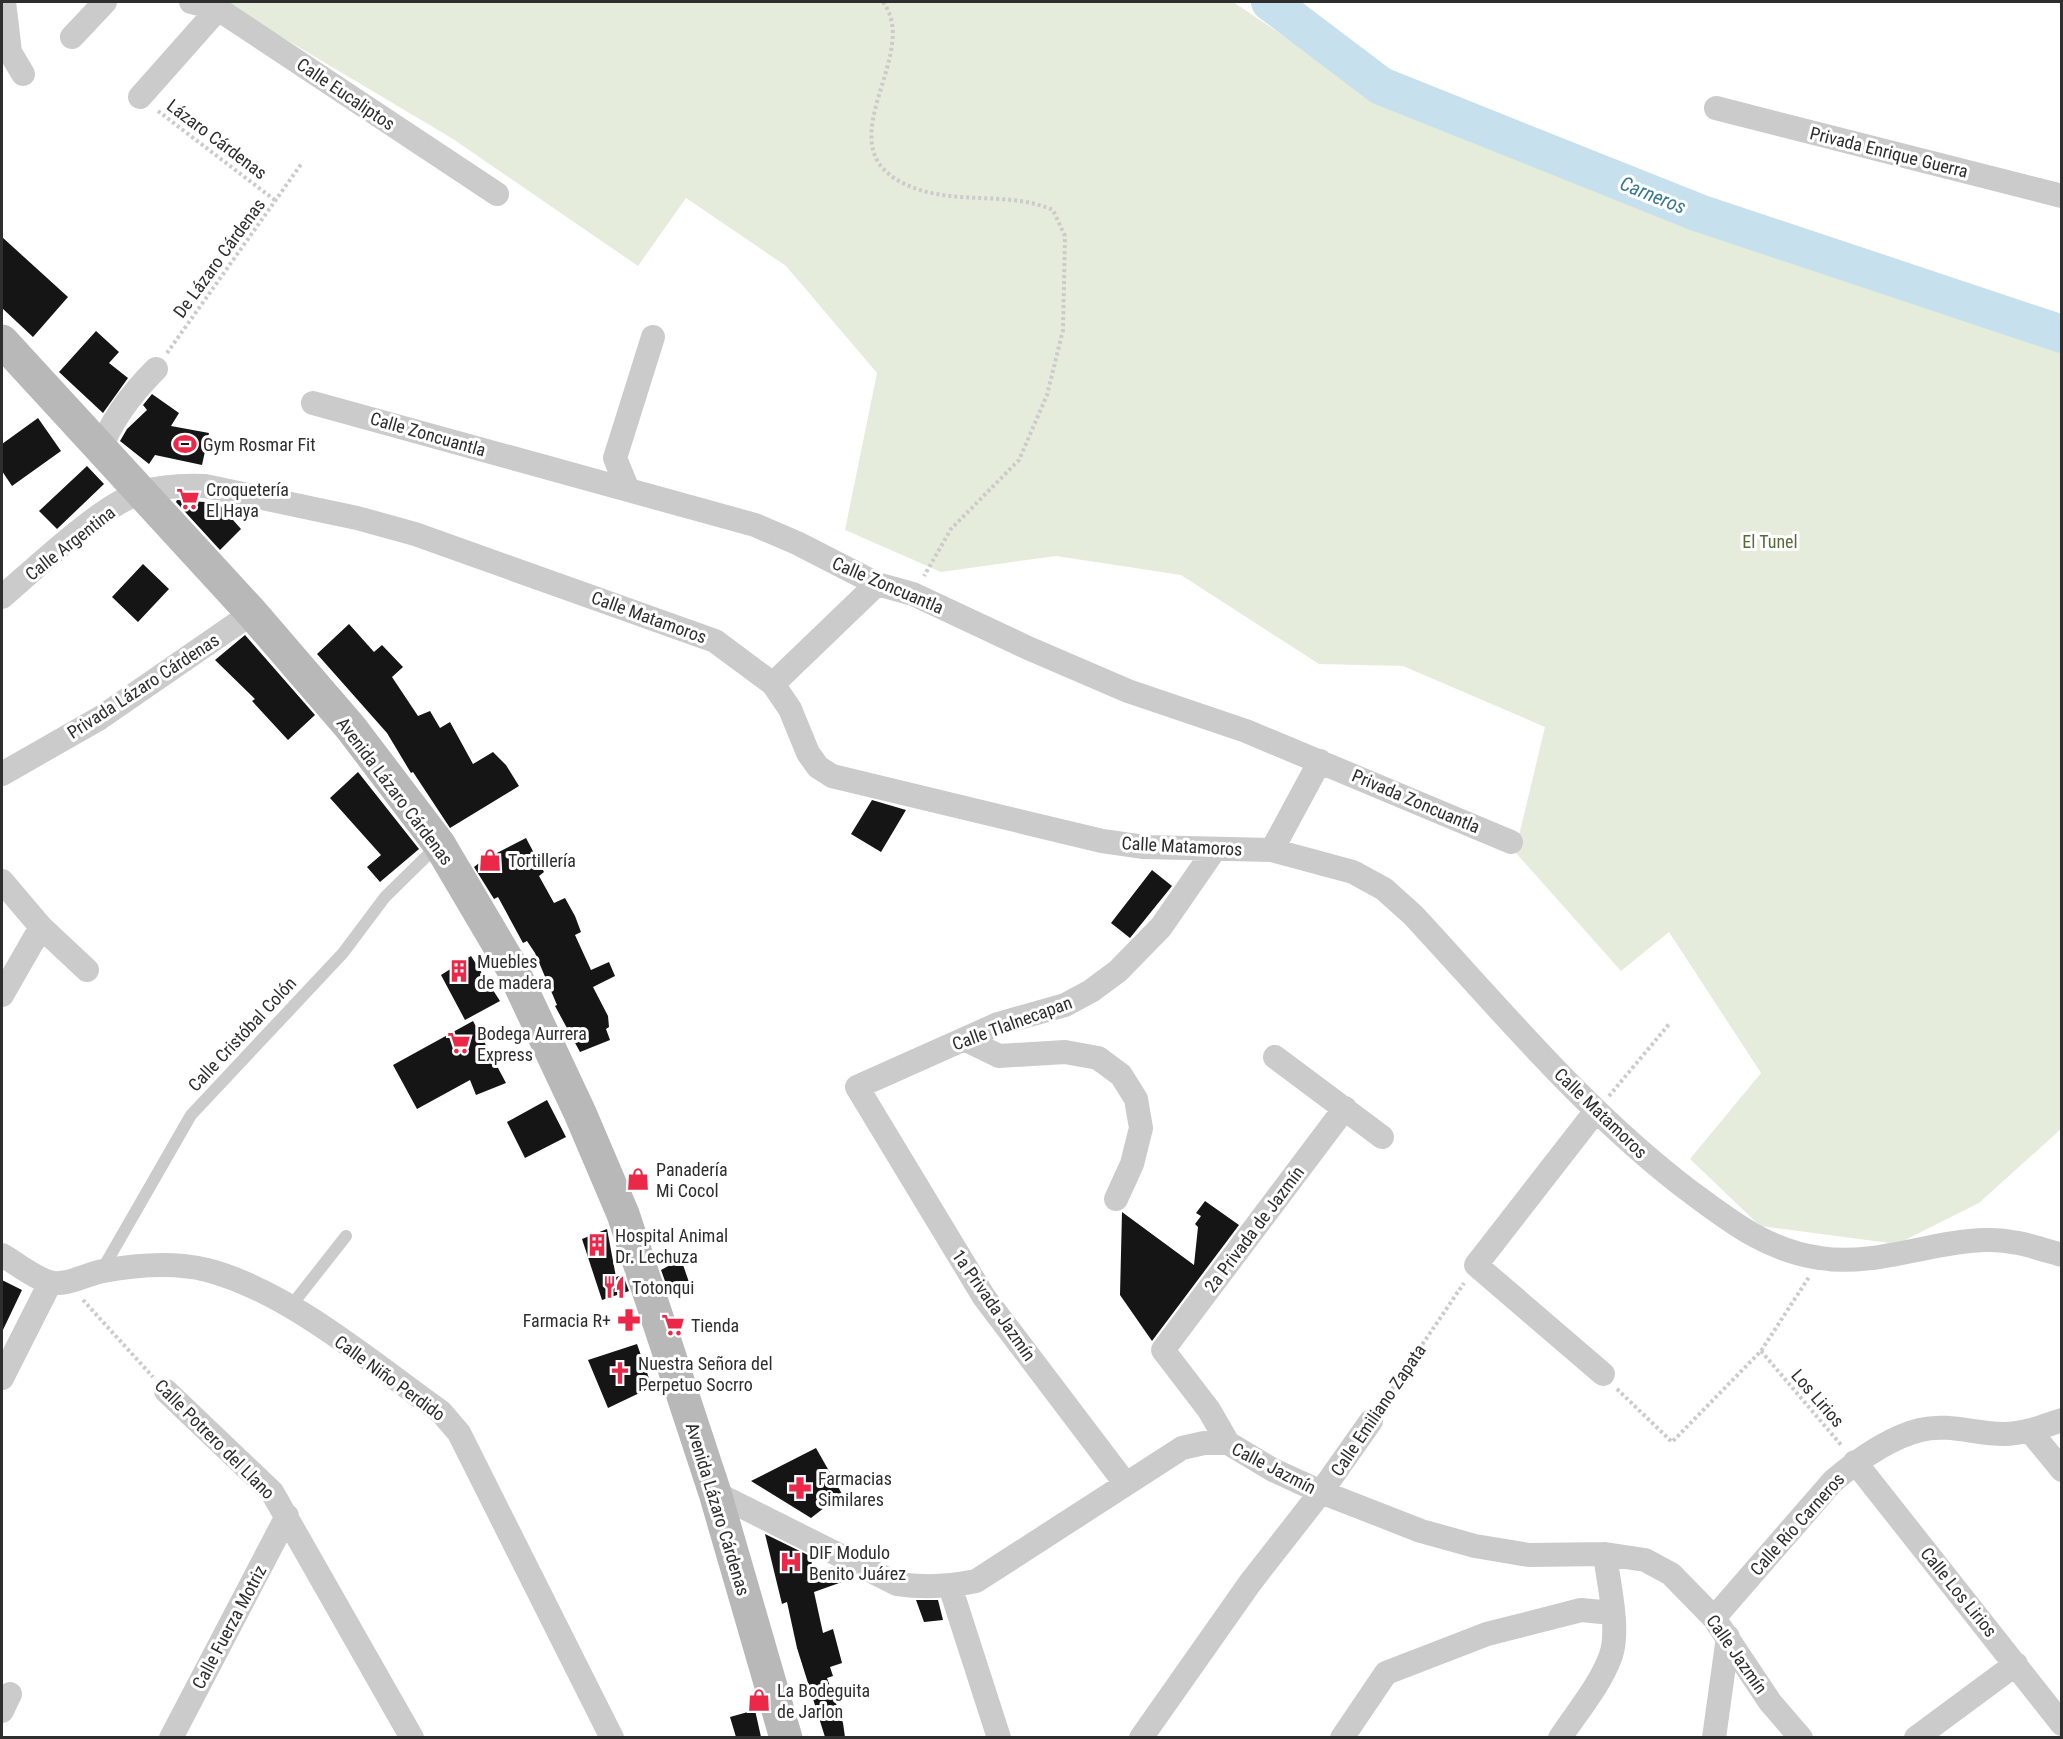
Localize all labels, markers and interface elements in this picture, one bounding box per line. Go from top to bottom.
street label: Calle Eucaliptos [293,54,399,134]
street label: Lázaro Cárdenas [163,95,271,183]
street label: Privada Enrique Guerra [1808,122,1970,182]
water label: Carneros [1617,171,1690,219]
street label: De Lázaro Cárdenas [169,194,269,322]
street label: Calle Zoncuantla [368,407,488,461]
sports icon: Gym Rosmar Fit [172,431,198,457]
place label: Gym Rosmar Fit [203,434,316,455]
place label: Croquetería El Haya [206,479,289,521]
supermarket icon: Croquetería El Haya [175,486,201,512]
street label: Calle Argentina [21,501,119,585]
park label: El Tunel [1742,531,1798,552]
street label: Calle Zoncuantla [829,552,947,618]
street label: Calle Matamoros [589,586,709,648]
street label: Privada Lázaro Cárdenas [63,629,223,743]
street label: Avenida Lázaro Cárdenas [333,713,457,869]
street label: Privada Zoncuantla [1349,765,1483,837]
street label: Calle Matamoros [1121,832,1243,860]
shop icon: Tortillería [477,847,503,873]
place label: Tortillería [508,850,576,871]
place label: Muebles de madera [477,951,552,993]
building icon: Muebles de madera [446,958,472,984]
street label: Calle Cristóbal Colón [184,972,300,1096]
street label: Calle Tlalnecapan [949,992,1075,1054]
place label: Bodega Aurrera Express [477,1023,587,1065]
supermarket icon: Bodega Aurrera Express [446,1030,472,1056]
street label: Calle Matamoros [1550,1063,1652,1163]
place label: Panadería Mi Cocol [656,1159,728,1201]
street label: 2a Privada de Jazmín [1200,1162,1308,1296]
shop icon: Panadería Mi Cocol [625,1166,651,1192]
place label: Hospital Animal Dr. Lechuza [615,1225,728,1267]
building icon: Hospital Animal Dr. Lechuza [584,1232,610,1258]
street label: 1a Privada Jazmín [948,1245,1040,1365]
restaurant icon: Totonqui [601,1274,627,1300]
place label: Totonqui [632,1277,694,1298]
pharmacy icon: Farmacia R+ [616,1307,642,1333]
place label: Farmacia R+ [523,1310,611,1331]
supermarket icon: Tienda [660,1312,686,1338]
place label: Tienda [691,1315,739,1336]
street label: Calle Niño Perdido [331,1331,449,1425]
street label: Calle Emiliano Zapata [1326,1340,1430,1480]
place label: Nuestra Señora del Perpetuo Socrro [638,1353,773,1395]
church icon: Nuestra Señora del Perpetuo Socrro [607,1360,633,1386]
street label: Los Lirios [1787,1365,1849,1431]
street label: Calle Potrero del Llano [151,1375,279,1503]
street label: Avenida Lázaro Cárdenas [682,1420,754,1598]
street label: Calle Jazmín [1229,1438,1319,1498]
place label: Farmacias Similares [818,1468,892,1510]
street label: Calle Río Carneros [1745,1468,1849,1580]
pharmacy icon: Farmacias Similares [787,1475,813,1501]
place label: DIF Modulo Benito Juárez [809,1542,906,1584]
street label: Calle Los Lirios [1916,1543,2002,1641]
hospital icon: DIF Modulo Benito Juárez [778,1549,804,1575]
street label: Calle Fuerza Motriz [188,1562,270,1692]
street label: Calle Jazmín [1702,1611,1772,1697]
place label: La Bodeguita de Jarlon [777,1680,870,1722]
shop icon: La Bodeguita de Jarlon [746,1687,772,1713]

